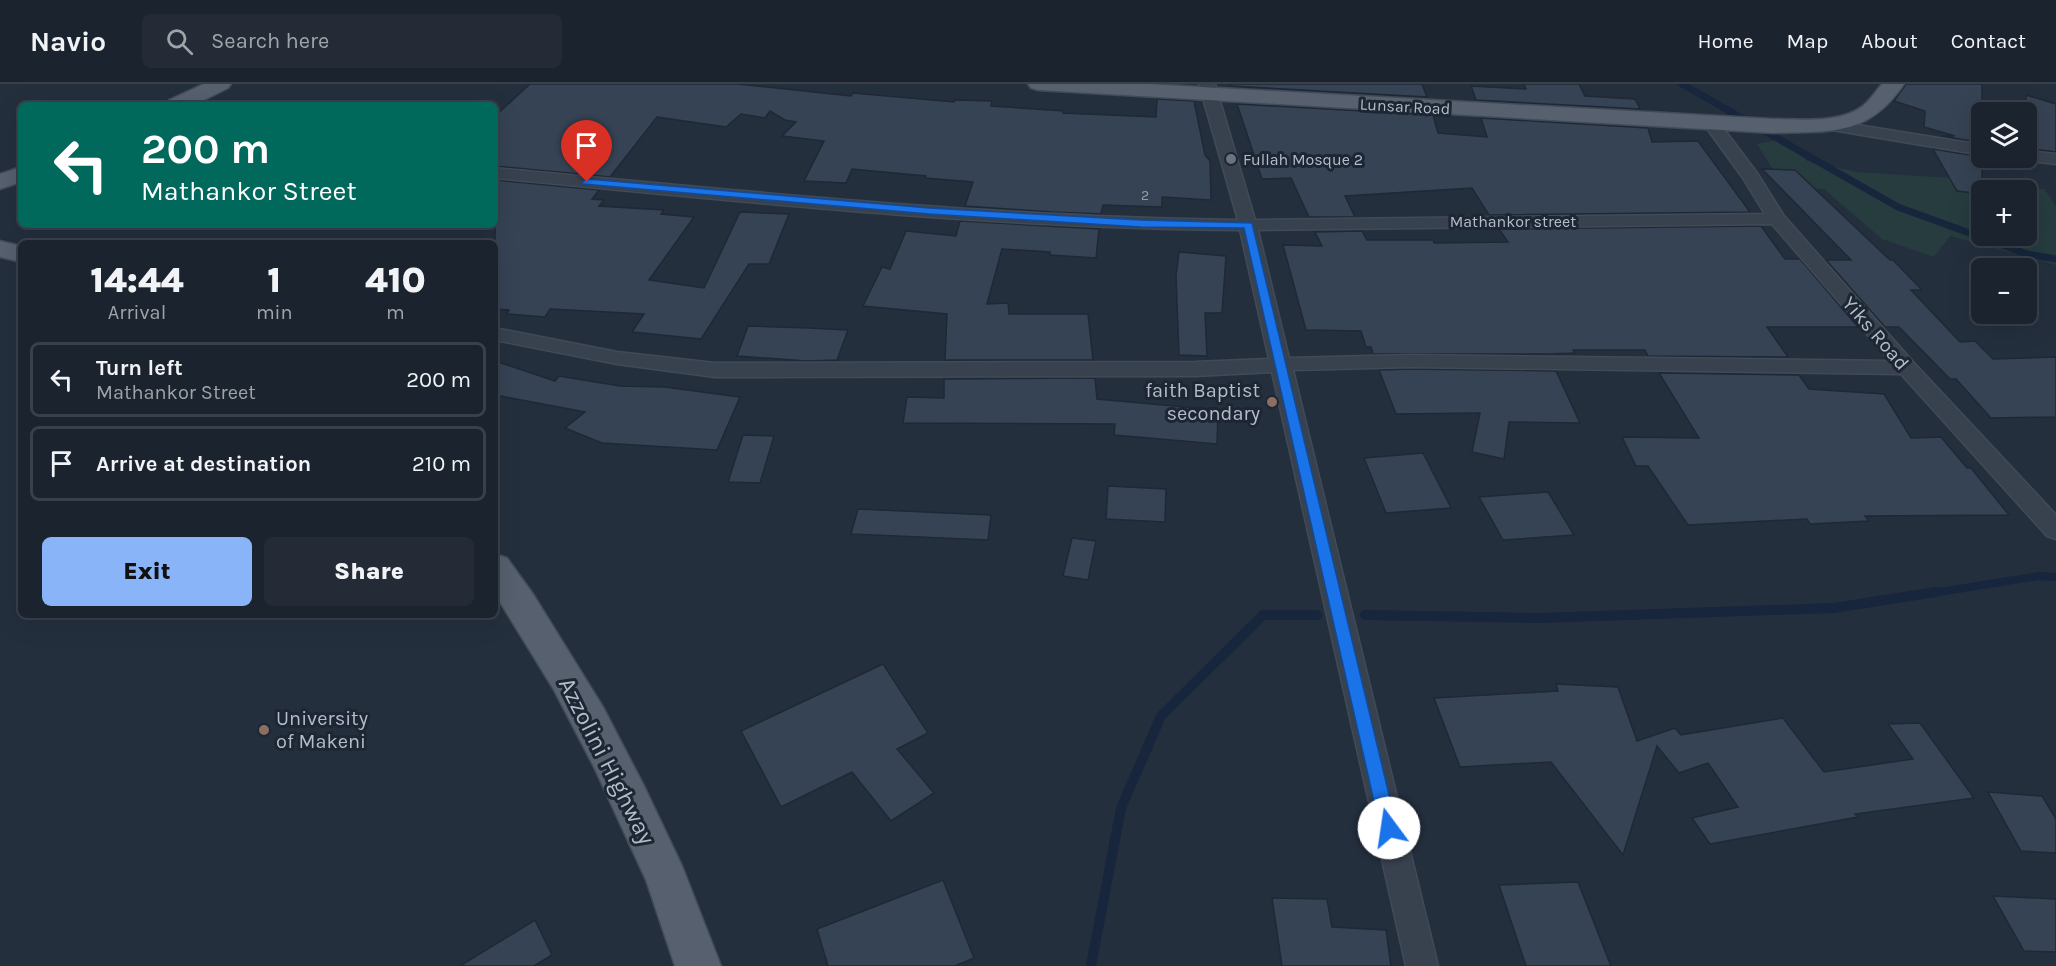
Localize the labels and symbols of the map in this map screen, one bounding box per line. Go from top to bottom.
street label: Lunsar Road [1359,95,1451,118]
pin [561,120,612,182]
place label: Fullah Mosque 2 [1243,150,1363,169]
marker: Fullah Mosque 2 [1224,152,1238,166]
house number: 2 [1141,187,1149,204]
street label: Mathankor street [1450,212,1576,231]
street label: Yiks Road [1838,292,1914,375]
place label: faith Baptist secondary [1145,379,1260,425]
marker: faith Baptist secondary [1265,395,1279,409]
street label: Azzolini Highway [553,673,661,849]
place label: University of Makeni [276,707,368,753]
marker: University of Makeni [257,723,271,737]
position arrow [1357,796,1421,860]

